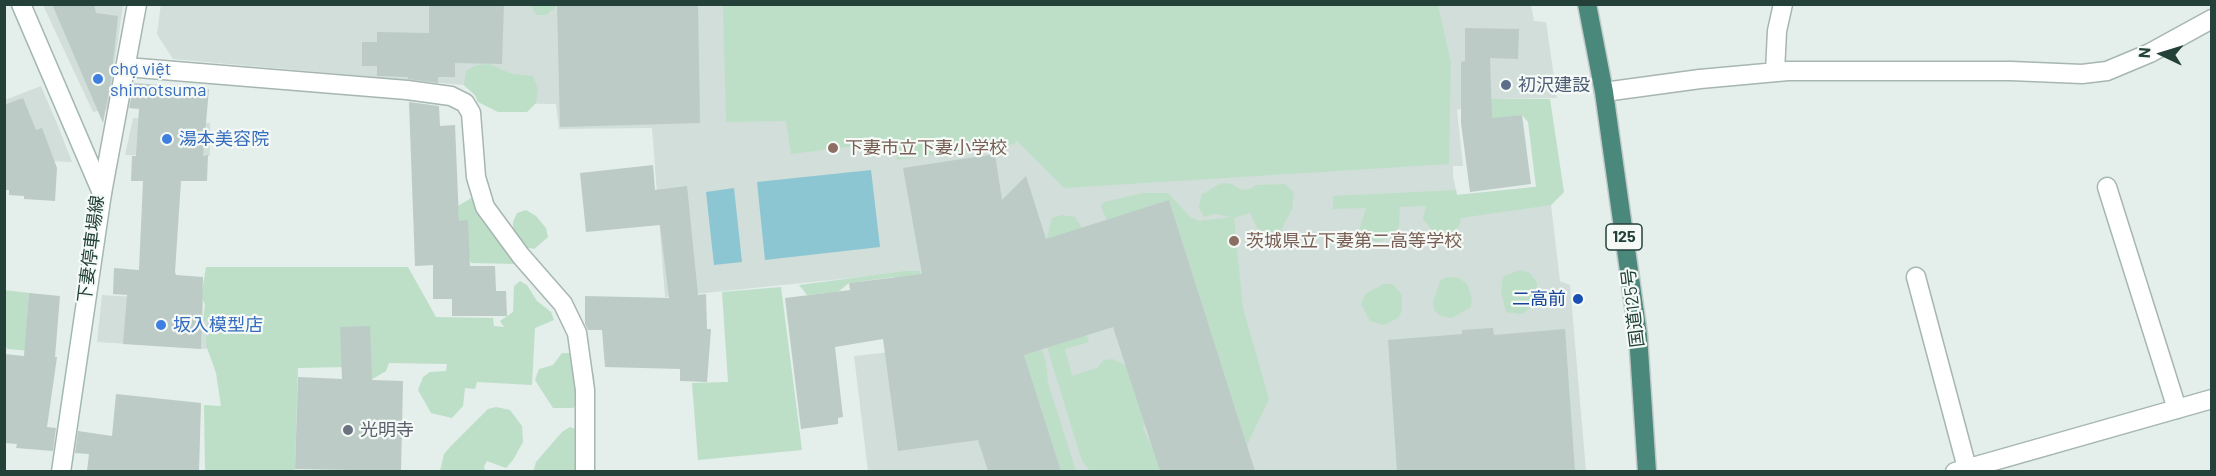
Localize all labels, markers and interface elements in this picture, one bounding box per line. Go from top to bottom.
north arrow [2132,24,2192,84]
text: N [2134,47,2153,59]
place label: chợ việt shimotsuma [110,58,206,100]
marker: chợ việt shimotsuma [91,72,105,86]
place label: 初沢建設 [1518,74,1590,96]
marker: 初沢建設 [1499,78,1513,92]
place label: 湯本美容院 [179,128,269,150]
marker: 湯本美容院 [160,132,174,146]
place label: 下妻市立下妻小学校 [845,137,1007,159]
marker: 下妻市立下妻小学校 [826,141,840,155]
street label: 下妻停車場線 [74,194,108,304]
road number: 125 [1606,224,1642,250]
place label: 茨城県立下妻第二高等学校 [1246,230,1462,252]
marker: 茨城県立下妻第二高等学校 [1227,234,1241,248]
street label: 国道125号 [1617,267,1649,349]
place label: 二高前 [1512,288,1566,310]
marker: 二高前 [1571,292,1585,306]
place label: 坂入模型店 [173,314,263,336]
marker: 坂入模型店 [154,318,168,332]
place label: 光明寺 [360,419,414,441]
marker: 光明寺 [341,423,355,437]

